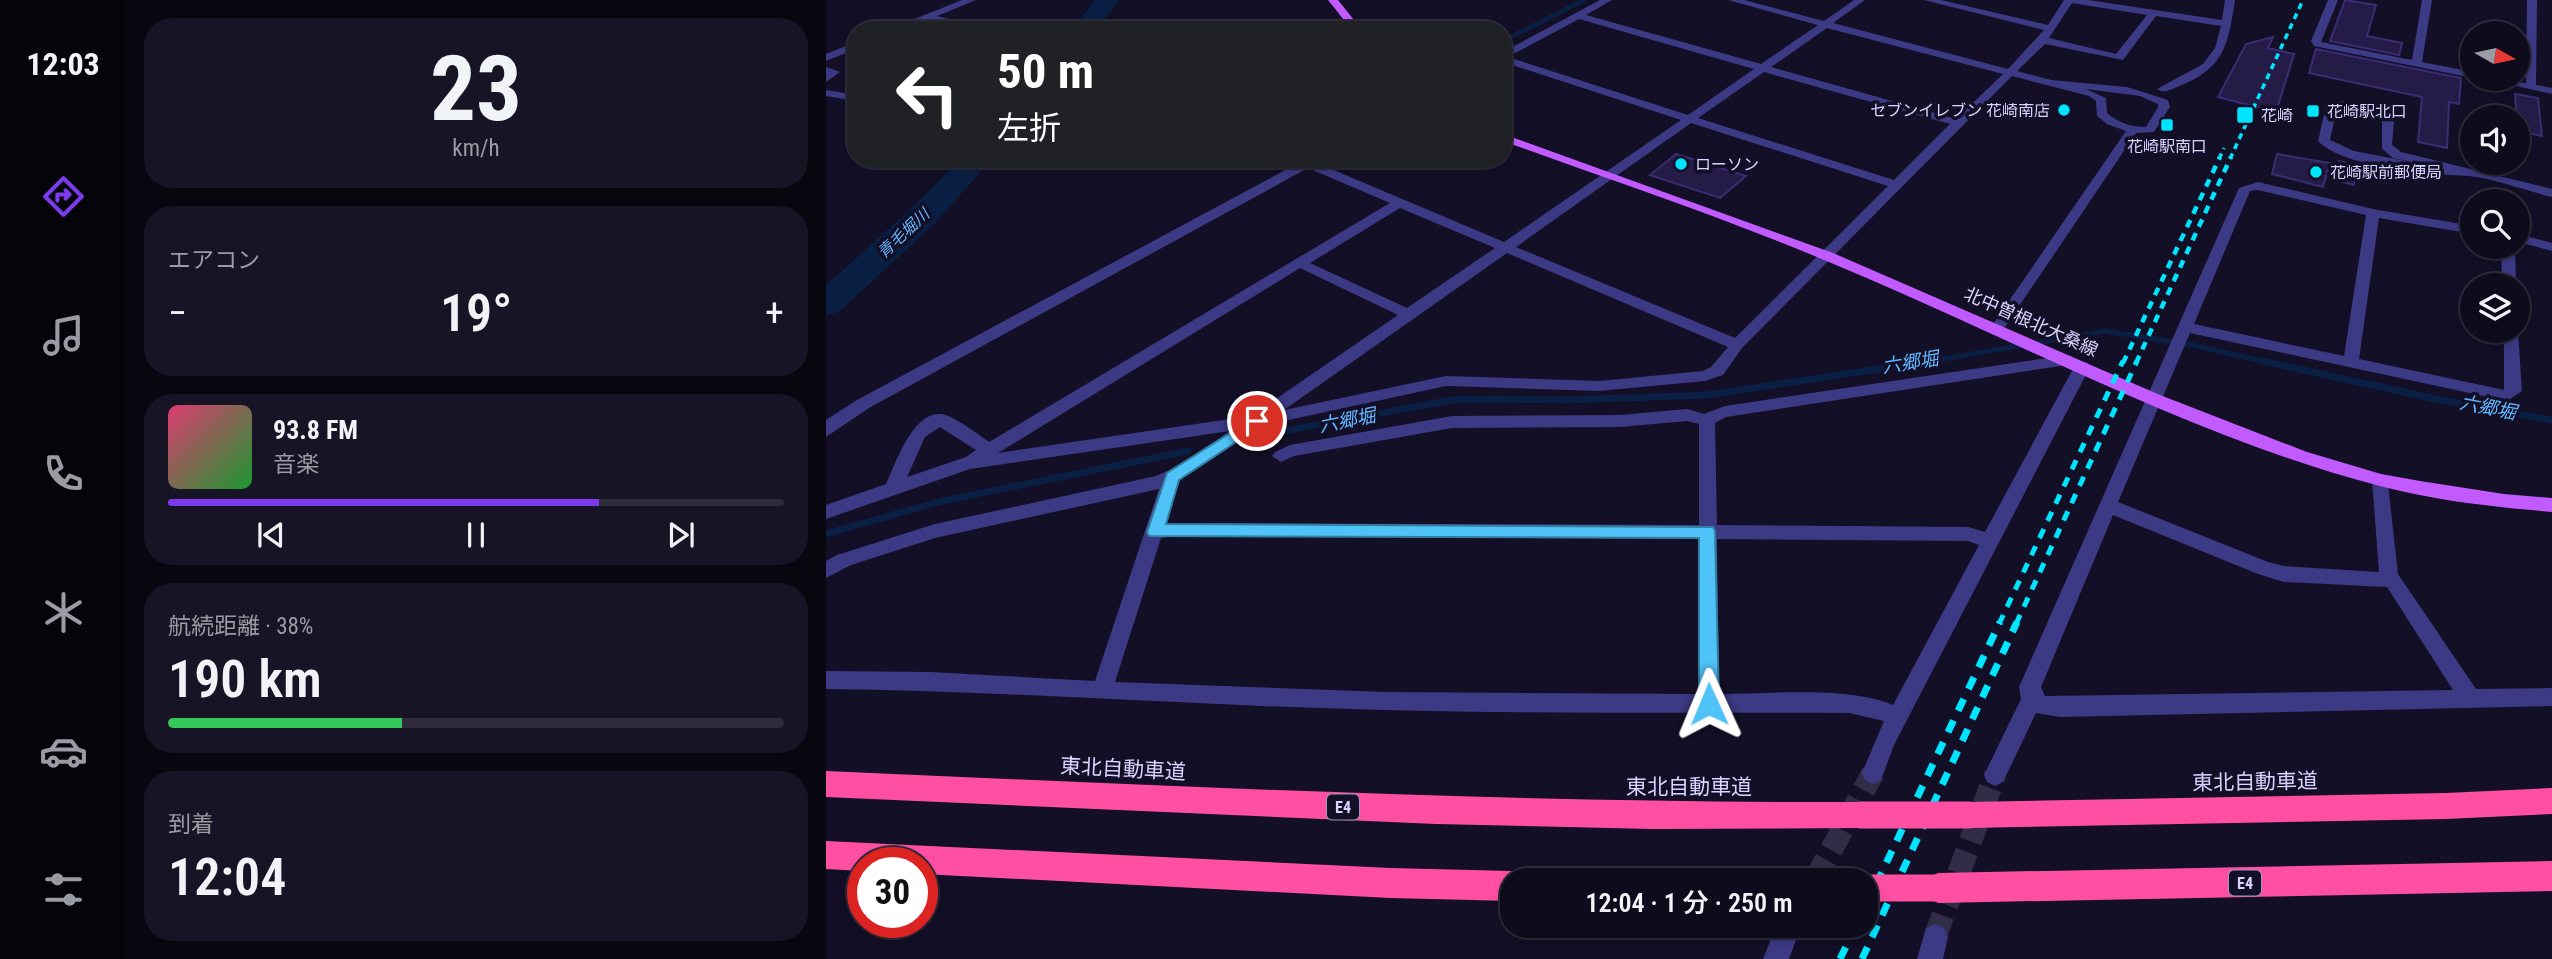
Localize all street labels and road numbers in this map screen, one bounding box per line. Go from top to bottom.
street label: 北中曽根北大桑線 [1961,283,2101,360]
street label: 東北自動車道 [1059,754,1187,784]
street label: 東北自動車道 [2192,769,2318,795]
street label: 東北自動車道 [1626,775,1752,799]
road number: E4 [1327,794,1359,820]
road number: E4 [2229,870,2261,896]

